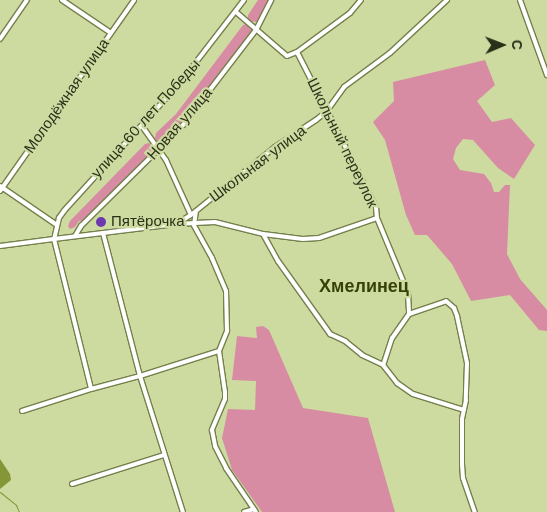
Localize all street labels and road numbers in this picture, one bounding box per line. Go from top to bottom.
street label: Молодёжная улица [21,35,113,157]
street label: улица 60 лет Победы [88,56,204,182]
street label: Школьный переулок [303,75,381,211]
street label: Новая улица [144,84,216,164]
street label: Школьная улица [206,122,310,206]

